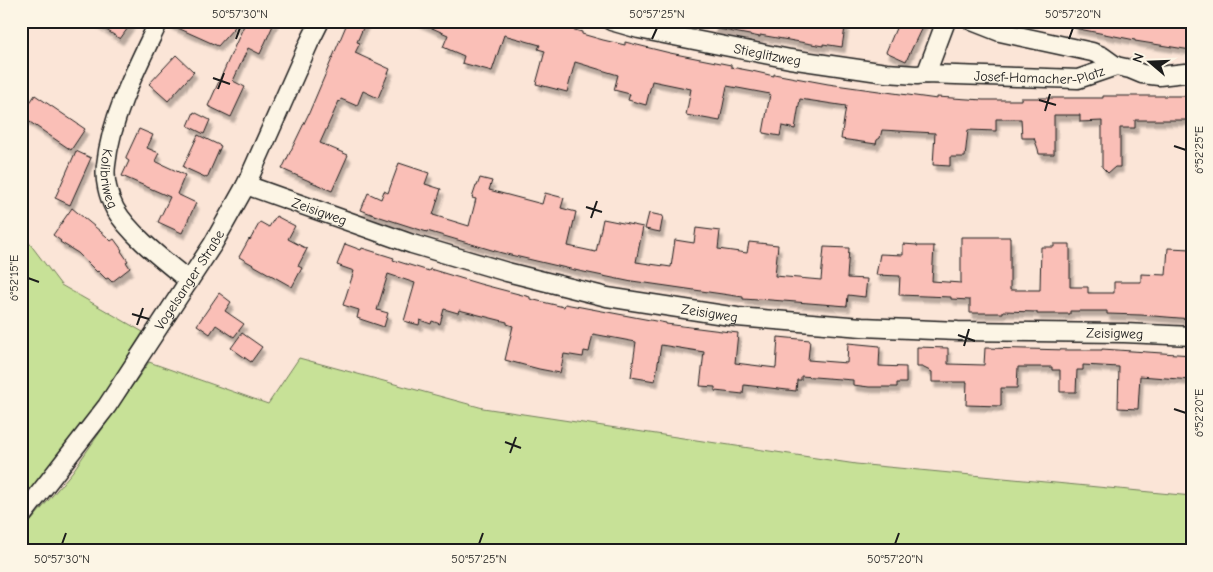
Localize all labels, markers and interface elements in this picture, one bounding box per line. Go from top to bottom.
text: 50°57'30"N [212,7,268,21]
text: 50°57'25"N [629,7,685,21]
text: 50°57'20"N [1045,7,1101,21]
north arrow [1126,38,1176,88]
street label: Stieglitzweg [732,40,802,69]
text: N [1129,51,1148,65]
street label: Josef-Hamacher-Platz [974,62,1107,87]
text: 6°52'25"E [1192,126,1206,174]
street label: Kolibriweg [97,147,122,211]
street label: Zeisigweg [290,194,349,229]
street label: Vogelsanger Straße [151,227,228,333]
text: 6°52'15"E [7,255,21,301]
street label: Zeisigweg [680,300,739,326]
street label: Zeisigweg [1086,324,1144,342]
text: 6°52'20"E [1192,389,1206,437]
text: 50°57'30"N [34,552,90,566]
text: 50°57'25"N [451,552,507,566]
text: 50°57'20"N [867,552,923,566]

